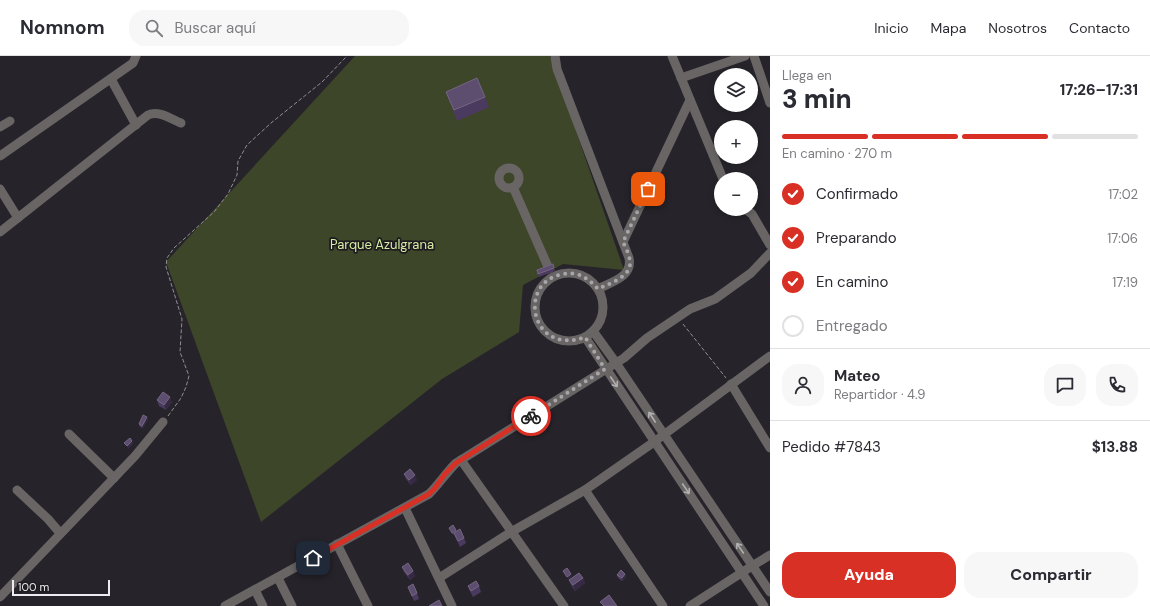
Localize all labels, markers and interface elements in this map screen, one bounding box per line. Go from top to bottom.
search box [129,10,409,46]
text: Nomnom [20,15,105,40]
icon: search [143,17,165,39]
text: Buscar aquí [175,18,255,38]
text: Inicio [874,19,909,37]
text: Mapa [931,19,966,37]
text: Nosotros [988,19,1047,37]
text: Contacto [1069,19,1130,37]
text: Llega en [782,67,832,84]
map controls [714,68,758,216]
button: layers [714,68,758,112]
text: 17:26–17:31 [1060,80,1138,100]
text: 3 min [782,82,852,116]
button: + [714,120,758,164]
text: En camino · 270 m [782,145,892,162]
pin [631,172,665,206]
button: − [714,172,758,216]
icon: bag [637,178,659,200]
icon: check [782,183,804,205]
text: Confirmado [816,184,898,204]
text: 17:02 [1108,186,1138,203]
icon: check [782,227,804,249]
text: Preparando [816,228,897,248]
text: 17:06 [1107,230,1138,247]
park label: Parque Azulgrana [330,236,434,253]
icon: check [782,271,804,293]
text: En camino [816,272,888,292]
text: 17:19 [1112,274,1138,291]
text: Entregado [816,316,888,336]
button: person [782,364,824,406]
button: chat [1044,364,1086,406]
button: phone [1096,364,1138,406]
text: Mateo [834,366,880,386]
one-way arrow [610,376,618,387]
text: Repartidor · 4.9 [834,386,925,403]
courier [511,396,551,436]
icon: bike [520,405,542,427]
one-way arrow [648,412,656,423]
text: Pedido #7843 [782,437,881,457]
text: $13.88 [1092,437,1138,457]
one-way arrow [682,484,690,495]
pin [296,541,330,575]
one-way arrow [736,543,744,554]
icon: home [302,547,324,569]
button: Ayuda [782,552,956,598]
button: Compartir [964,552,1138,598]
scale bar [12,578,110,597]
text: 100 m [18,580,49,594]

